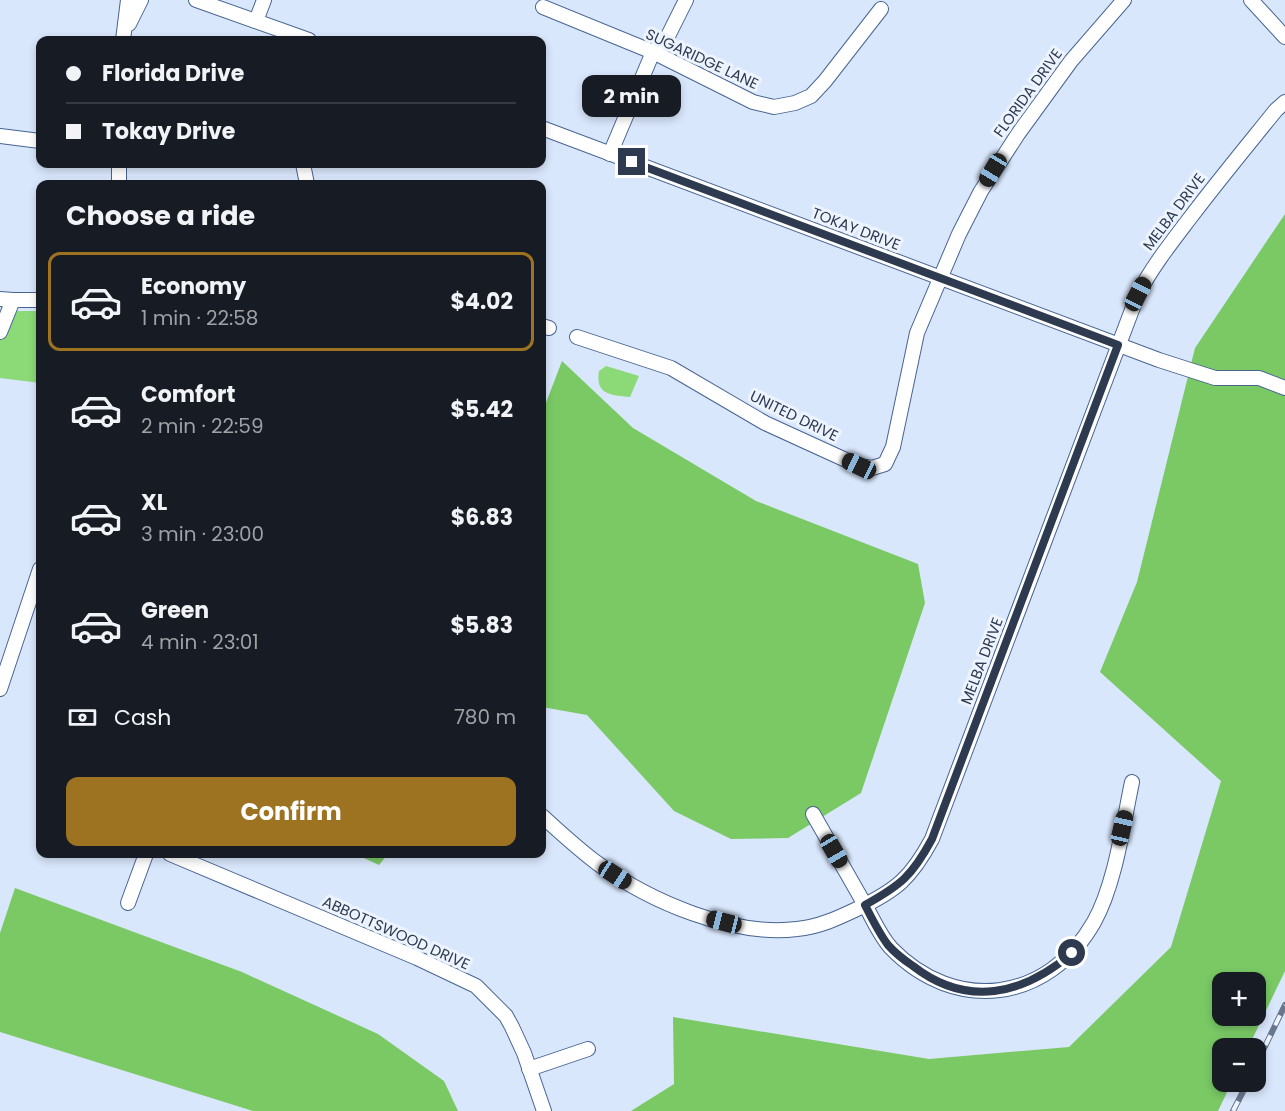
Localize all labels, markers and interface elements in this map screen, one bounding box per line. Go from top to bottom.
street label: SUGARIDGE LANE [642,23,762,94]
street label: FLORIDA DRIVE [988,44,1067,141]
text: Florida Drive [102,58,244,89]
callout: 2 min [582,75,682,117]
text: 2 min [603,82,660,110]
text: Tokay Drive [102,116,235,147]
route end [618,148,645,175]
car [976,150,1010,190]
street label: MELBA DRIVE [1138,169,1210,255]
text: Choose a ride [66,197,255,234]
street label: TOKAY DRIVE [809,202,903,255]
text: Economy [141,271,246,302]
car [1122,274,1154,314]
icon: car [69,275,123,329]
text: $4.02 [451,286,513,317]
text: 1 min · 22:58 [141,304,258,332]
text: Comfort [141,379,235,410]
icon: car [69,383,123,437]
street label: UNITED DRIVE [746,385,842,446]
text: $5.42 [451,394,513,425]
text: 2 min · 22:59 [141,412,264,440]
car [839,450,879,482]
text: XL [141,487,167,518]
icon: car [69,491,123,545]
text: $6.83 [451,502,513,533]
text: 3 min · 23:00 [141,520,264,548]
text: Green [141,595,209,626]
icon: car [69,599,123,653]
text: $5.83 [450,610,513,641]
street label: MELBA DRIVE [955,614,1008,707]
text: 4 min · 23:01 [141,628,259,656]
icon: cash [66,701,99,734]
text: Cash [114,702,171,733]
text: 780 m [454,703,516,731]
button: Confirm [66,777,516,846]
car [1109,808,1135,848]
car [817,831,851,871]
car [595,858,635,892]
street label: ABBOTTSWOOD DRIVE [319,891,473,975]
car [704,909,744,935]
route start [1058,939,1085,966]
map controls [1212,972,1266,1092]
button: + [1212,972,1266,1026]
button: − [1212,1038,1266,1092]

